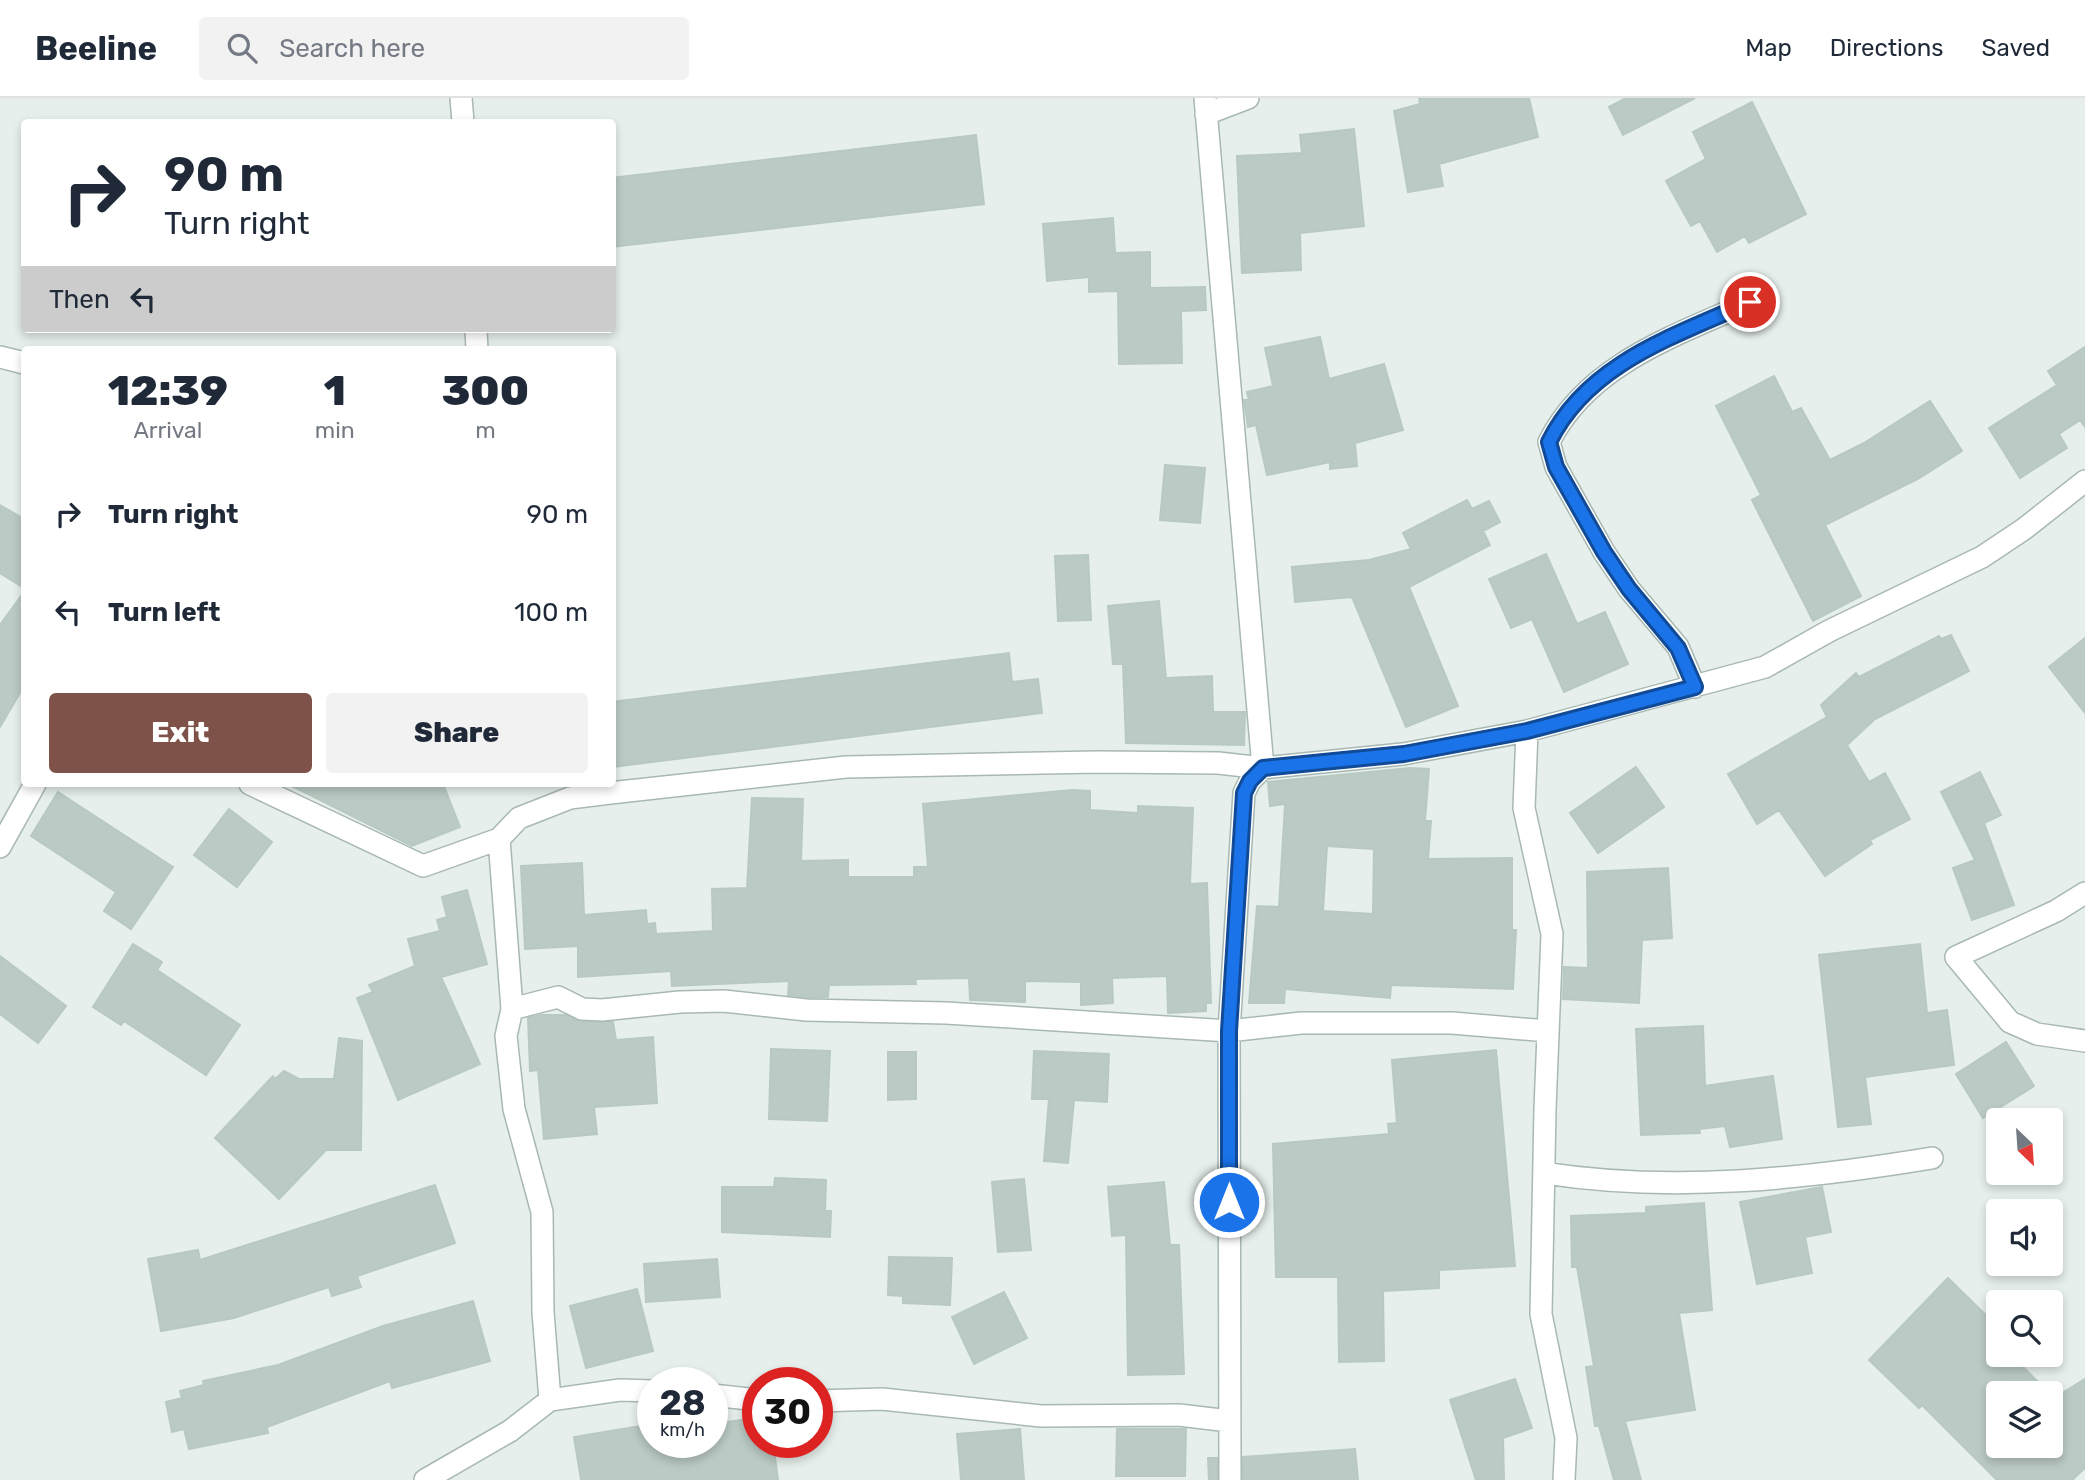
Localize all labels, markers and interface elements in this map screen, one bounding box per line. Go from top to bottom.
search box [199,17,689,80]
text: Beeline [35,29,157,68]
icon: search [223,29,261,67]
text: Search here [279,33,425,64]
text: Map [1745,34,1792,62]
text: Directions [1830,34,1943,62]
text: Saved [1981,34,2050,62]
text: 90 m [164,145,284,203]
icon: right [49,147,140,238]
text: Turn right [164,204,309,242]
pin [1720,272,1780,332]
icon: left [124,280,162,318]
icon: arrive [1731,283,1769,321]
text: Then [49,284,110,315]
text: 12:39 [108,366,228,416]
text: 1 [324,366,346,416]
text: 300 [442,366,529,416]
text: Arrival [133,416,202,444]
text: min [315,416,355,444]
text: m [475,416,496,444]
icon: right [49,495,87,533]
text: Turn right [108,499,238,530]
text: 90 m [527,499,588,530]
icon: left [49,593,87,631]
text: Turn left [108,597,220,628]
text: 100 m [514,597,588,628]
button: Exit [49,693,312,773]
button: Share [326,693,588,773]
north arrow [1986,1108,2063,1185]
map controls [1986,1108,2063,1458]
position arrow [1192,1165,1266,1239]
button: sound [1986,1199,2063,1276]
button: search [1986,1290,2063,1367]
speed limit sign: 30 [742,1367,833,1458]
button: layers [1986,1381,2063,1458]
text: 28 [659,1382,706,1424]
text: km/h [660,1419,705,1441]

